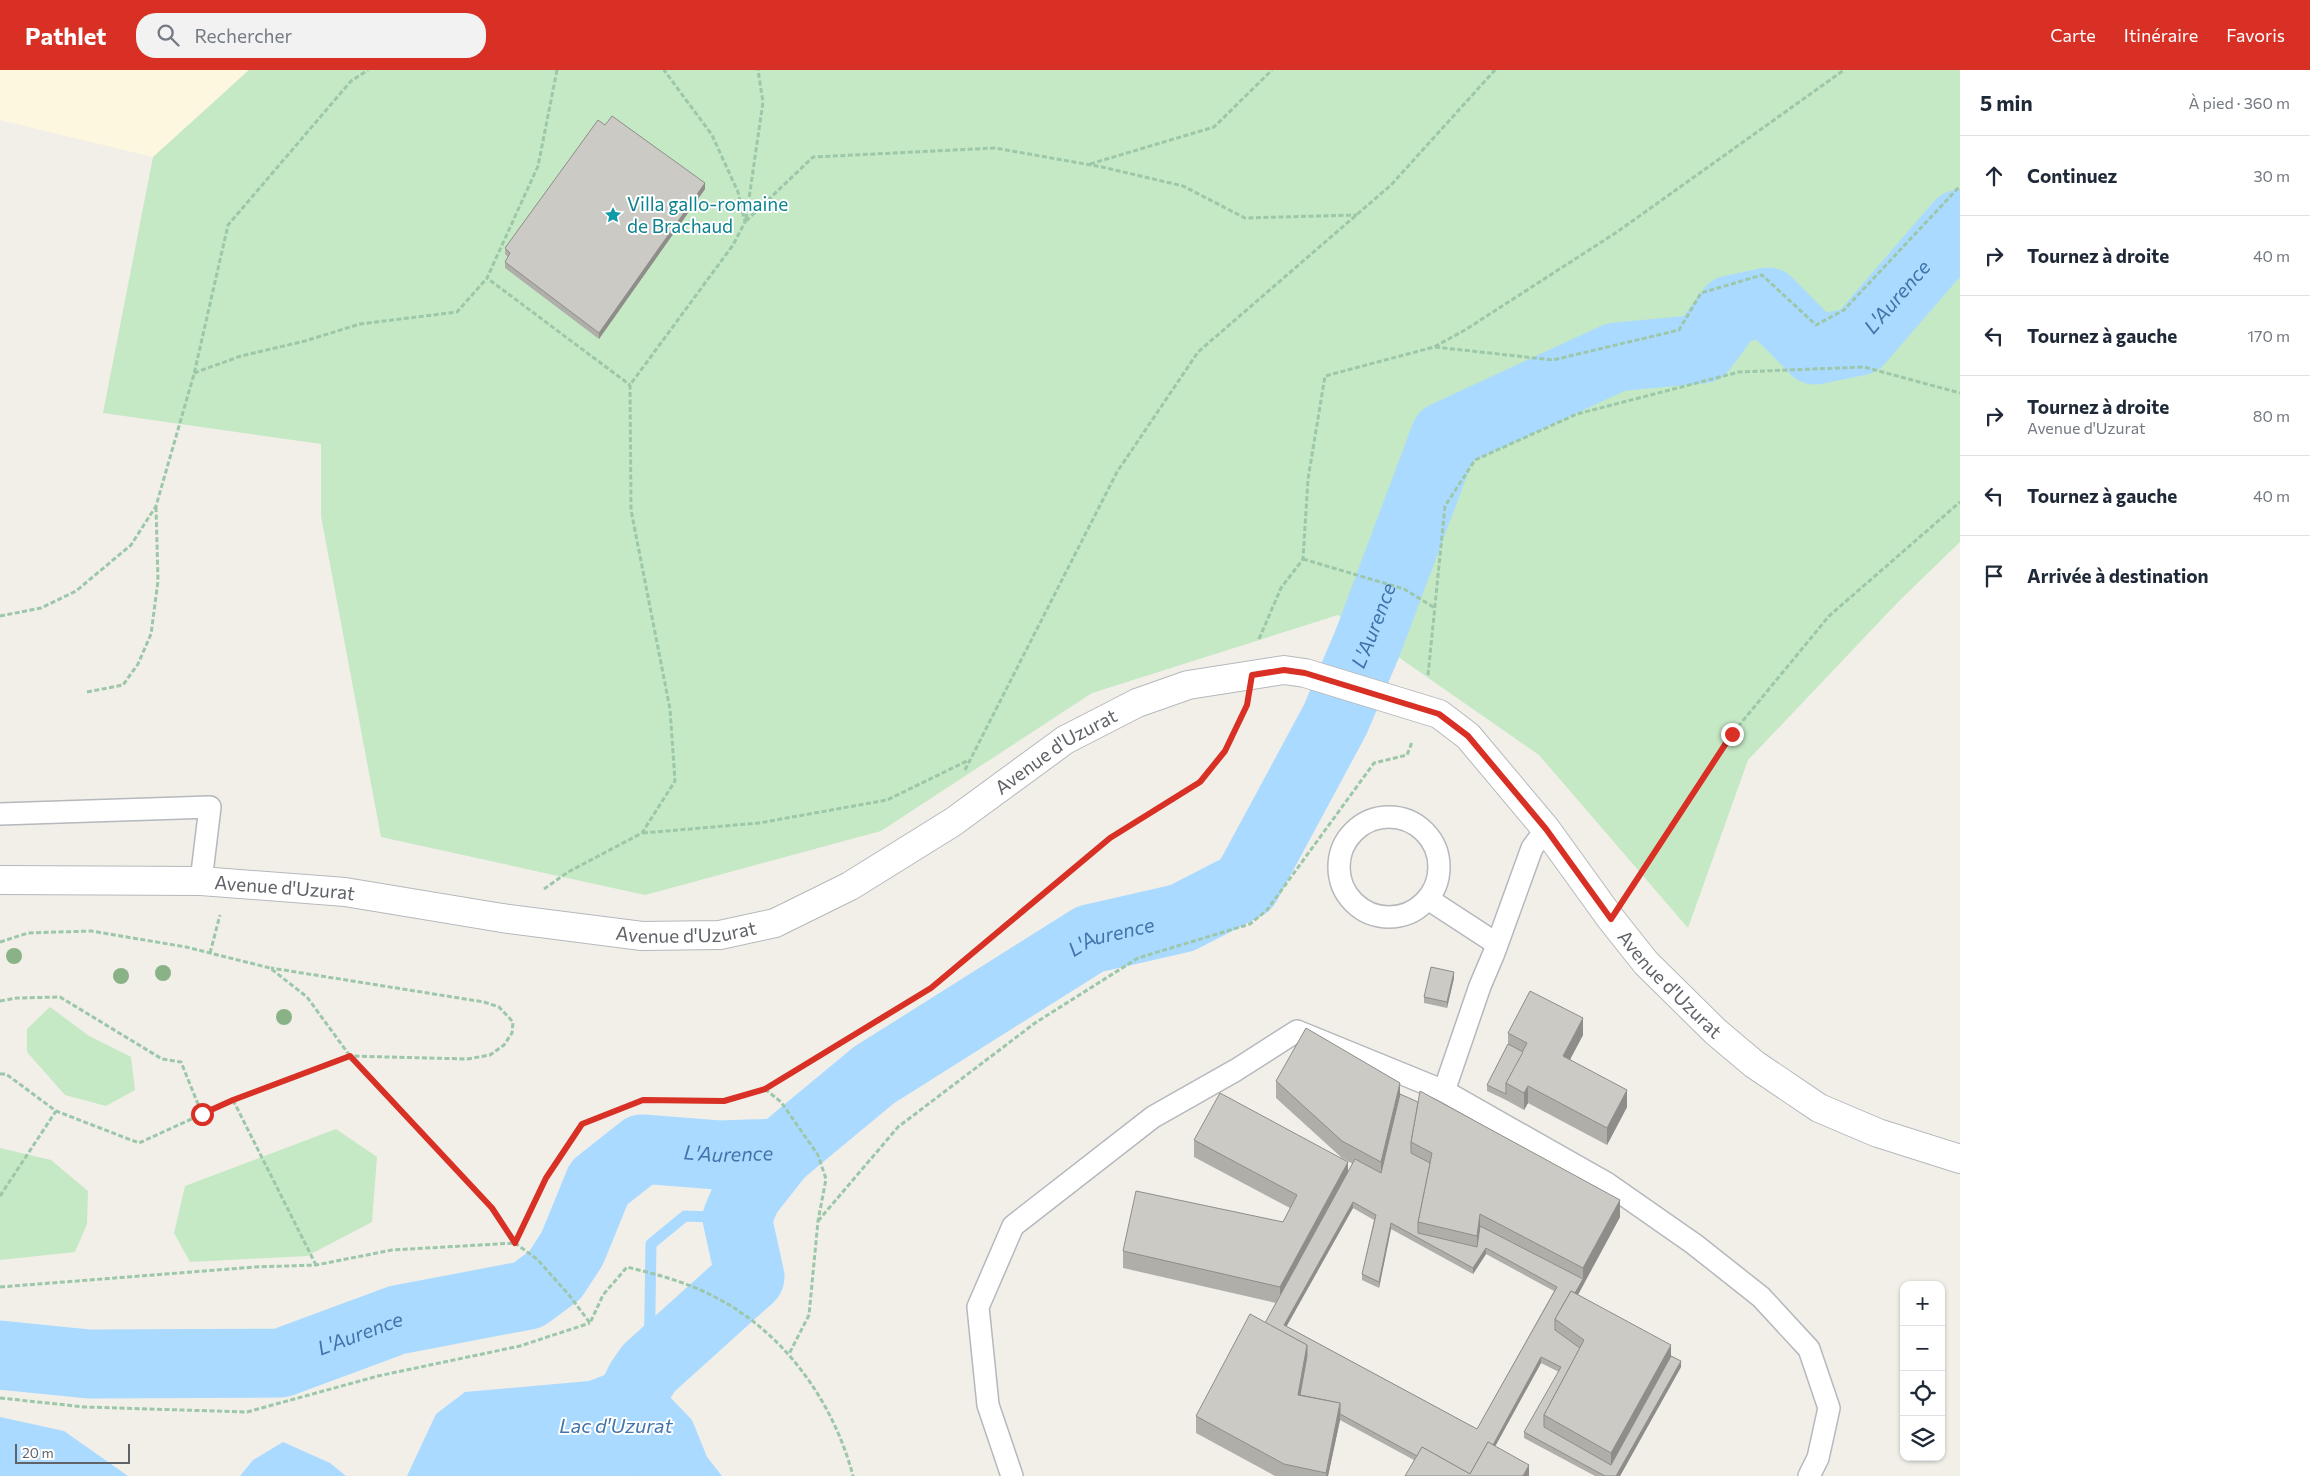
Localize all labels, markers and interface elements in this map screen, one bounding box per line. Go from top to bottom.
search box [136,13,486,58]
text: Pathlet [25,21,106,50]
icon: search [154,21,182,49]
text: Rechercher [194,24,292,47]
text: Carte [2050,24,2096,46]
text: Itinéraire [2124,24,2198,46]
text: Favoris [2226,24,2285,46]
text: 5 min [1980,90,2033,115]
text: À pied · 360 m [2188,93,2290,112]
icon: ahead [1980,162,2008,190]
text: Continuez [2027,164,2117,187]
text: 30 m [2253,166,2290,185]
place label: Villa gallo-romaine de Brachaud [627,192,788,237]
place icon: Villa gallo-romaine de Brachaud [603,205,623,225]
icon: right [1980,242,2008,270]
text: Tournez à droite [2027,244,2169,267]
text: 40 m [2253,246,2290,265]
water label: L'Aurence [1858,254,1935,338]
icon: left [1980,322,2008,350]
text: Tournez à gauche [2027,324,2177,347]
text: 170 m [2247,326,2290,345]
text: Tournez à droite [2027,395,2169,418]
icon: right [1980,402,2008,430]
text: 80 m [2253,406,2290,425]
text: Avenue d'Uzurat [2027,418,2146,437]
icon: left [1980,482,2008,510]
text: Tournez à gauche [2027,484,2177,507]
text: 40 m [2253,486,2290,505]
icon: arrive [1980,562,2008,590]
text: Arrivée à destination [2027,564,2209,587]
water label: L'Aurence [1345,579,1400,671]
street label: Avenue d'Uzurat [990,703,1121,799]
route end [1721,723,1744,746]
street label: Avenue d'Uzurat [214,870,357,905]
water label: L'Aurence [1063,912,1157,961]
street label: Avenue d'Uzurat [615,915,758,947]
street label: Avenue d'Uzurat [1613,925,1727,1043]
route start [191,1103,214,1126]
water label: L'Aurence [683,1139,774,1166]
map controls [1900,1281,1945,1461]
button: + [1900,1281,1945,1326]
water label: L'Aurence [314,1306,405,1359]
button: − [1900,1326,1945,1371]
button: locate [1900,1371,1945,1416]
water label: Lac d'Uzurat [559,1413,673,1437]
button: layers [1900,1416,1945,1461]
scale bar [15,1441,130,1464]
text: 20 m [22,1444,54,1461]

